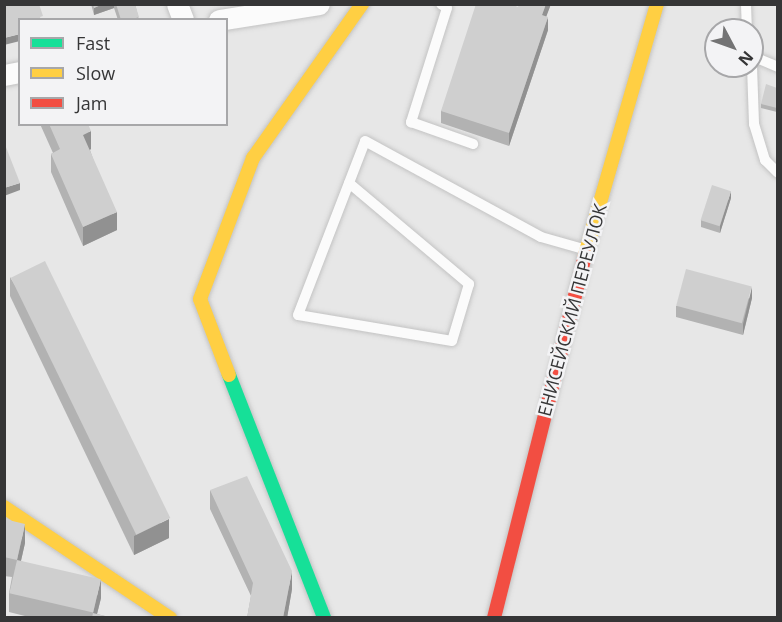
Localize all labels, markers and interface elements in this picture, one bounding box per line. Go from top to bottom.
legend [18,18,228,126]
north arrow [704,18,764,78]
text: Fast [76,31,110,55]
text: N [734,46,759,71]
text: Slow [76,61,115,85]
text: Jam [76,91,108,115]
street label: ЕНИСЕЙСКИЙ ПЕРЕУЛОК [533,201,611,419]

